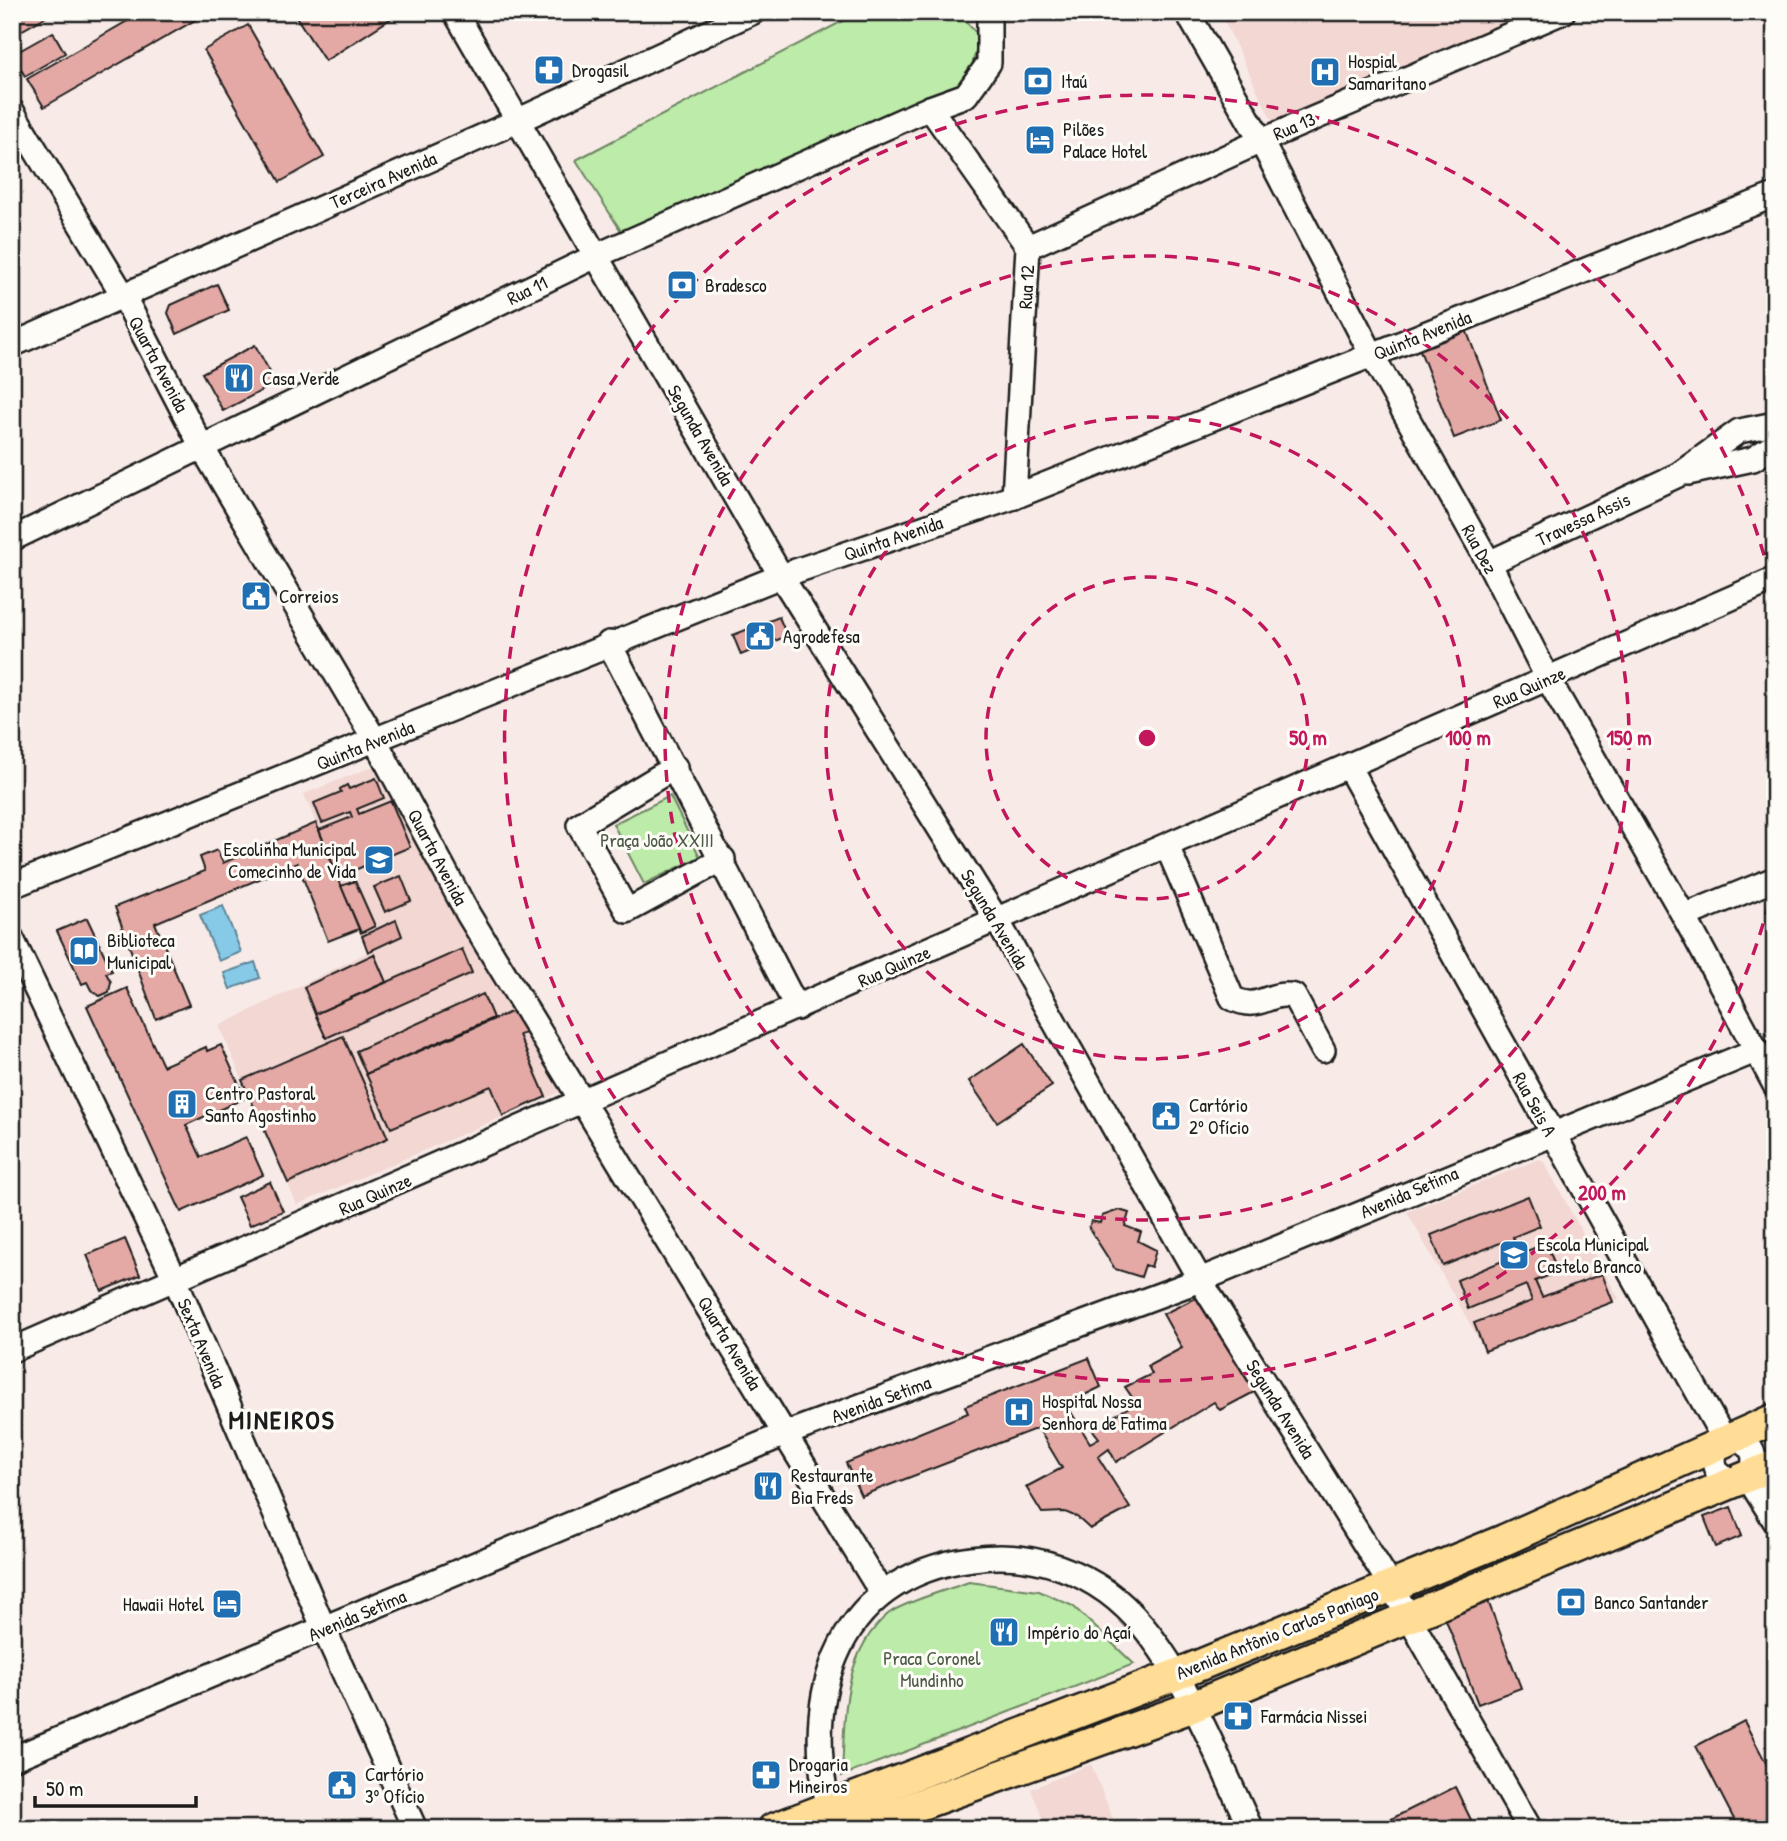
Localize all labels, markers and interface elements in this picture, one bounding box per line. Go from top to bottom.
place label: Hospial Samaritano [1348,48,1427,96]
pharmacy icon: Drogasil [532,53,566,87]
hospital icon: Hospial Samaritano [1308,55,1342,89]
place label: Drogasil [572,57,629,83]
bank icon: Itaú [1021,64,1055,98]
place label: Itaú [1061,68,1087,94]
street label: Rua 13 [1269,106,1319,146]
place label: Pilões Palace Hotel [1063,116,1148,164]
hotel icon: Pilões Palace Hotel [1023,123,1057,157]
street label: Terceira Avenida [326,145,441,215]
street label: Rua 12 [1012,264,1040,310]
bank icon: Bradesco [665,268,699,302]
street label: Rua 11 [502,269,552,311]
place label: Bradesco [705,272,767,298]
street label: Quinta Avenida [1369,303,1475,366]
street label: Quarta Avenida [123,311,195,417]
restaurant icon: Casa Verde [222,361,256,395]
place label: Casa Verde [262,365,340,391]
street label: Segunda Avenida [662,380,741,491]
street label: Travessa Assis [1532,486,1634,552]
street label: Quinta Avenida [840,509,947,567]
street label: Rua Dez [1456,520,1504,578]
public building icon: Correios [239,579,273,613]
place label: Correios [279,583,339,609]
public building icon: Agrodefesa [743,619,777,653]
place label: Agrodefesa [783,623,860,649]
street label: Rua Quinze [1489,659,1570,714]
street label: Quinta Avenida [312,713,418,776]
text: 50 m [1289,723,1327,752]
text: 100 m [1445,723,1491,752]
text: 150 m [1606,723,1652,752]
centre of rings [1135,726,1159,750]
street label: Quarta Avenida [402,804,474,910]
park label: Praça João XXIII [600,827,714,853]
place label: Escolinha Municipal Comecinho de Vida [224,836,357,884]
school or university icon: Escolinha Municipal Comecinho de Vida [362,843,396,877]
street label: Segunda Avenida [955,864,1035,974]
place label: Biblioteca Municipal [107,927,175,975]
library icon: Biblioteca Municipal [67,934,101,968]
street label: Rua Quinze [854,938,935,993]
street label: Rua Seis A [1507,1067,1563,1141]
place label: Centro Pastoral Santo Agostinho [205,1080,316,1128]
building icon: Centro Pastoral Santo Agostinho [165,1087,199,1121]
place label: Cartório 2º Ofício [1189,1092,1249,1140]
public building icon: Cartório 2º Ofício [1149,1099,1183,1133]
street label: Avenida Setima [1356,1160,1462,1224]
street label: Rua Quinze [335,1166,416,1221]
text: 200 m [1578,1178,1626,1207]
place label: Escola Municipal Castelo Branco [1537,1231,1650,1279]
school or university icon: Escola Municipal Castelo Branco [1497,1238,1531,1272]
street label: Quarta Avenida [692,1291,769,1395]
street label: Sexta Avenida [171,1294,233,1392]
street label: Segunda Avenida [1240,1354,1322,1464]
street label: Avenida Setima [828,1369,935,1429]
place label: Hospital Nossa Senhora de Fatima [1042,1388,1167,1436]
hospital icon: Hospital Nossa Senhora de Fatima [1002,1395,1036,1429]
district label: MINEIROS [228,1402,336,1437]
place label: Restaurante Bia Freds [791,1462,874,1510]
restaurant icon: Restaurante Bia Freds [751,1469,785,1503]
street label: Avenida Antônio Carlos Paniago [1172,1580,1382,1686]
street label: Avenida Setima [304,1583,410,1647]
bank icon: Banco Santander [1554,1585,1588,1619]
hotel icon: Hawaii Hotel [210,1587,244,1621]
place label: Banco Santander [1594,1589,1709,1615]
place label: Hawaii Hotel [123,1591,205,1617]
restaurant icon: Império do Açaí [987,1615,1021,1649]
place label: Império do Açaí [1027,1619,1131,1645]
park label: Praca Coronel Mundinho [883,1645,982,1693]
pharmacy icon: Farmácia Nissei [1221,1699,1255,1733]
place label: Farmácia Nissei [1260,1703,1368,1729]
place label: Drogaria Mineiros [789,1751,848,1799]
pharmacy icon: Drogaria Mineiros [749,1758,783,1792]
place label: Cartório 3º Ofício [365,1761,425,1809]
scale bar [35,1764,196,1808]
public building icon: Cartório 3º Ofício [325,1768,359,1802]
text: 50 m [46,1774,83,1803]

